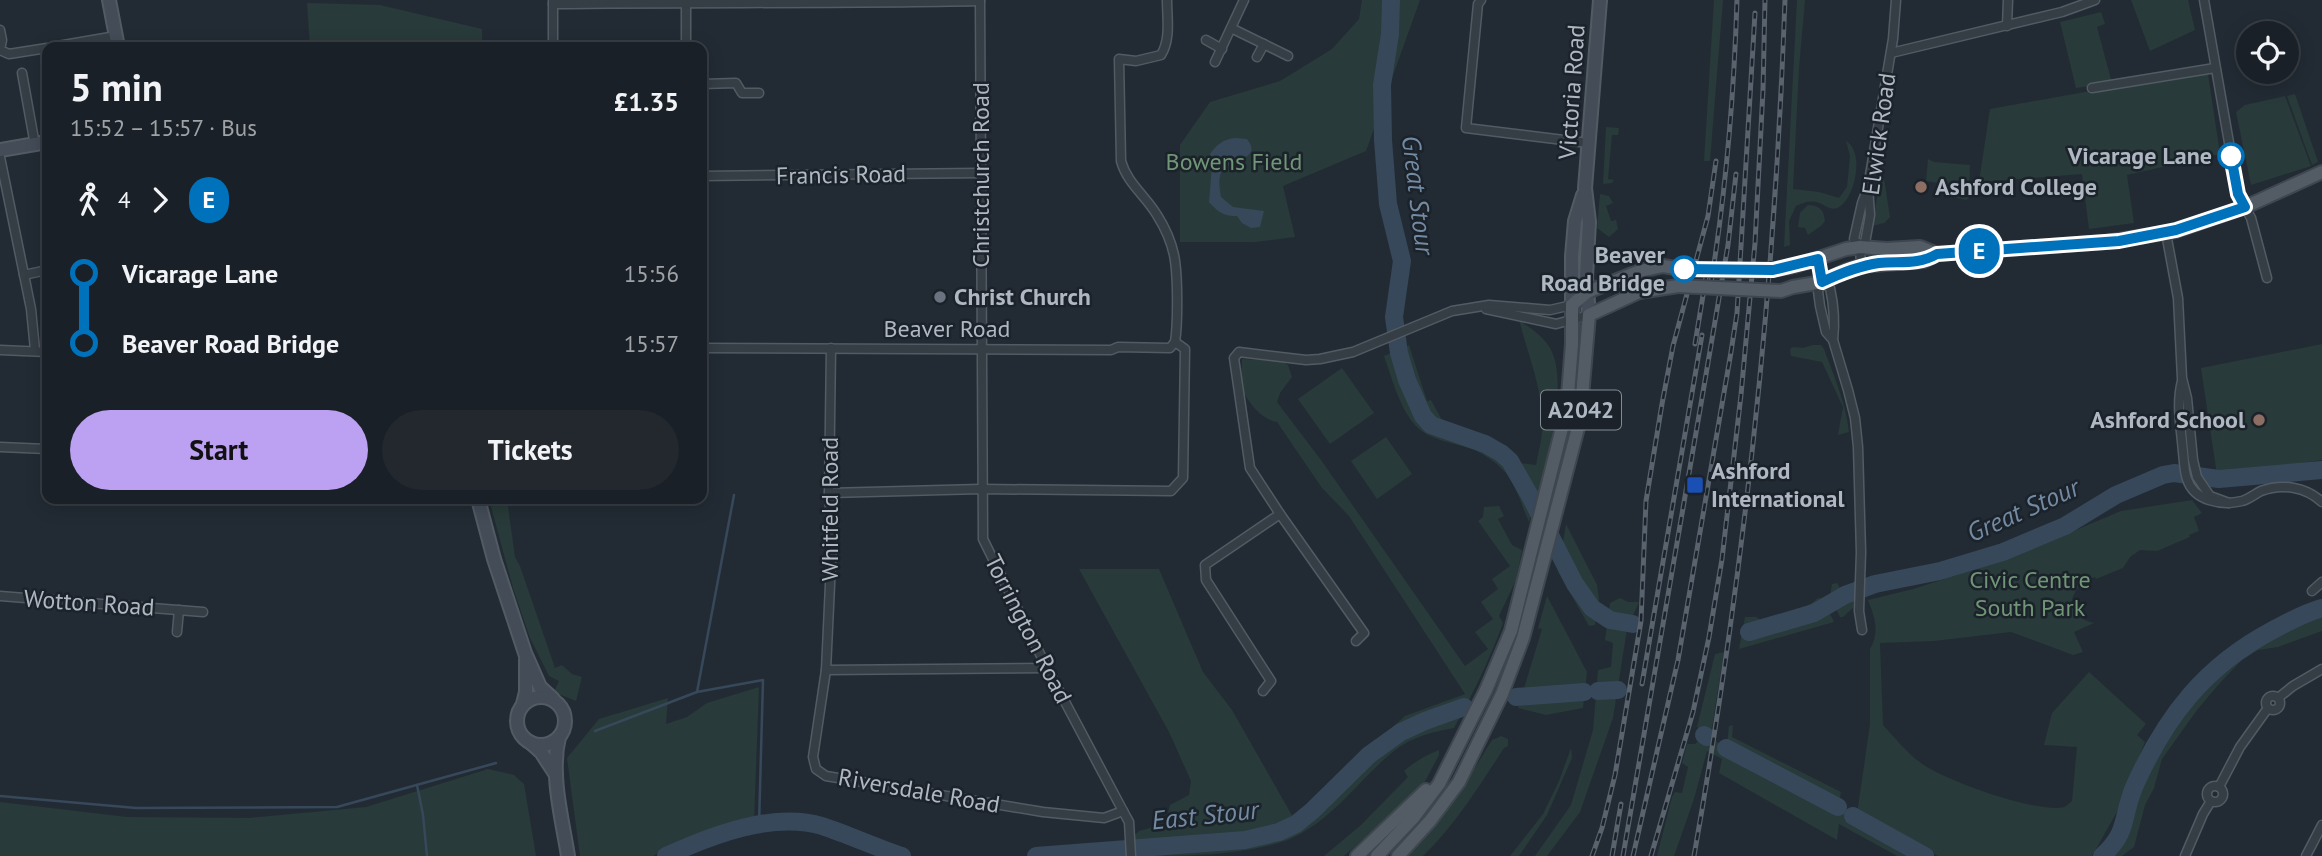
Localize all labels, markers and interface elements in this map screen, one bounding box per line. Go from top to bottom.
map controls [2236,21,2299,84]
button: locate [2236,21,2299,84]
street label: Victoria Road [1551,23,1592,162]
text: 5 min [70,62,163,111]
street label: Elwick Road [1855,71,1902,197]
street label: Christchurch Road [965,82,996,268]
text: £1.35 [614,85,679,118]
text: 15:52 – 15:57 · Bus [70,113,257,142]
water label: Great Stour [1395,134,1442,258]
place label: Vicarage Lane [2067,140,2212,171]
marker: Vicarage Lane [2218,143,2244,169]
park label: Bowens Field [1166,146,1302,177]
street label: Francis Road [776,158,906,191]
place label: Ashford College [1935,171,2097,202]
marker: Ashford College [1913,179,1929,195]
icon: walk [70,181,108,219]
icon: forward [141,181,179,219]
text: E [203,184,215,215]
text: 4 [118,185,131,214]
line badge: E [1956,228,2002,274]
text: E [1973,235,1985,266]
place label: Beaver Road Bridge [1541,239,1666,298]
marker: Beaver Road Bridge [1671,256,1697,282]
text: Vicarage Lane [122,257,278,290]
text: 15:56 [624,259,679,288]
place label: Christ Church [954,281,1091,312]
marker: Christ Church [932,289,948,305]
street label: Beaver Road [884,313,1010,344]
text: Beaver Road Bridge [122,327,339,360]
text: 15:57 [624,329,679,358]
road number: A2042 [1541,390,1621,430]
place label: Ashford School [2090,404,2246,435]
button: Start [70,410,368,490]
button: Tickets [382,410,679,490]
marker: Ashford School [2251,412,2267,428]
street label: Whitfeld Road [814,437,845,581]
place label: Ashford International [1711,455,1845,514]
water label: Great Stour [1962,470,2085,549]
marker: Ashford International [1685,475,1705,495]
street label: Torrington Road [978,549,1079,708]
park label: Civic Centre South Park [1969,564,2091,623]
street label: Wotton Road [23,582,155,623]
street label: Riversdale Road [836,761,1002,820]
water label: East Stour [1150,792,1262,837]

